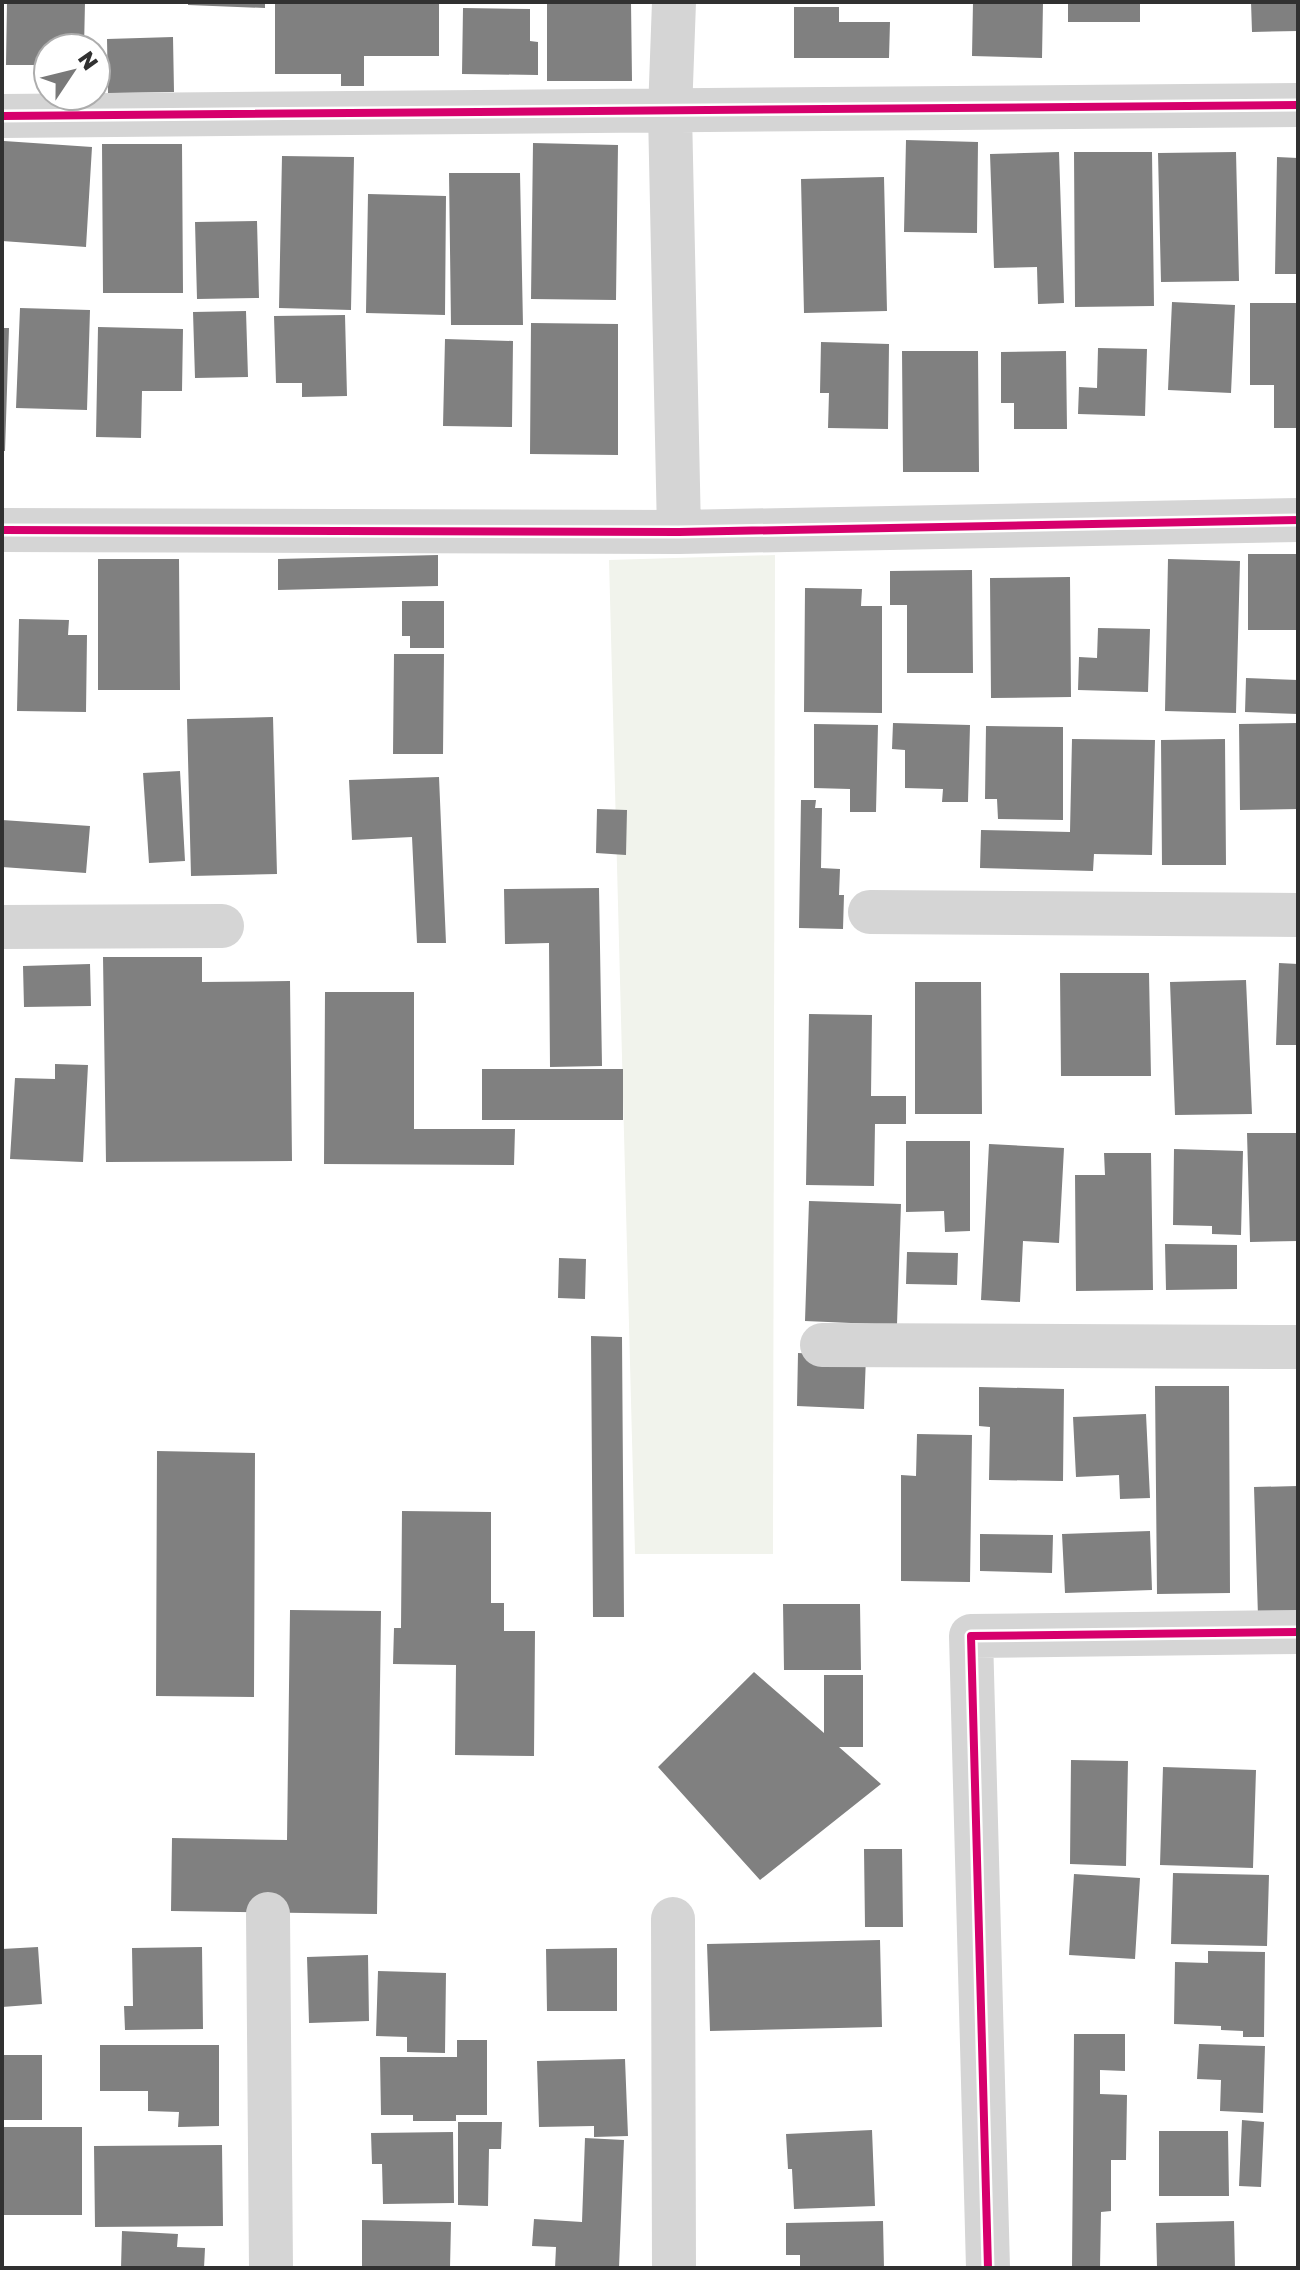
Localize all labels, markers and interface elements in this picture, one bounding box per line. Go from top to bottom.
north arrow [32,32,112,112]
text: N [73,46,105,75]

